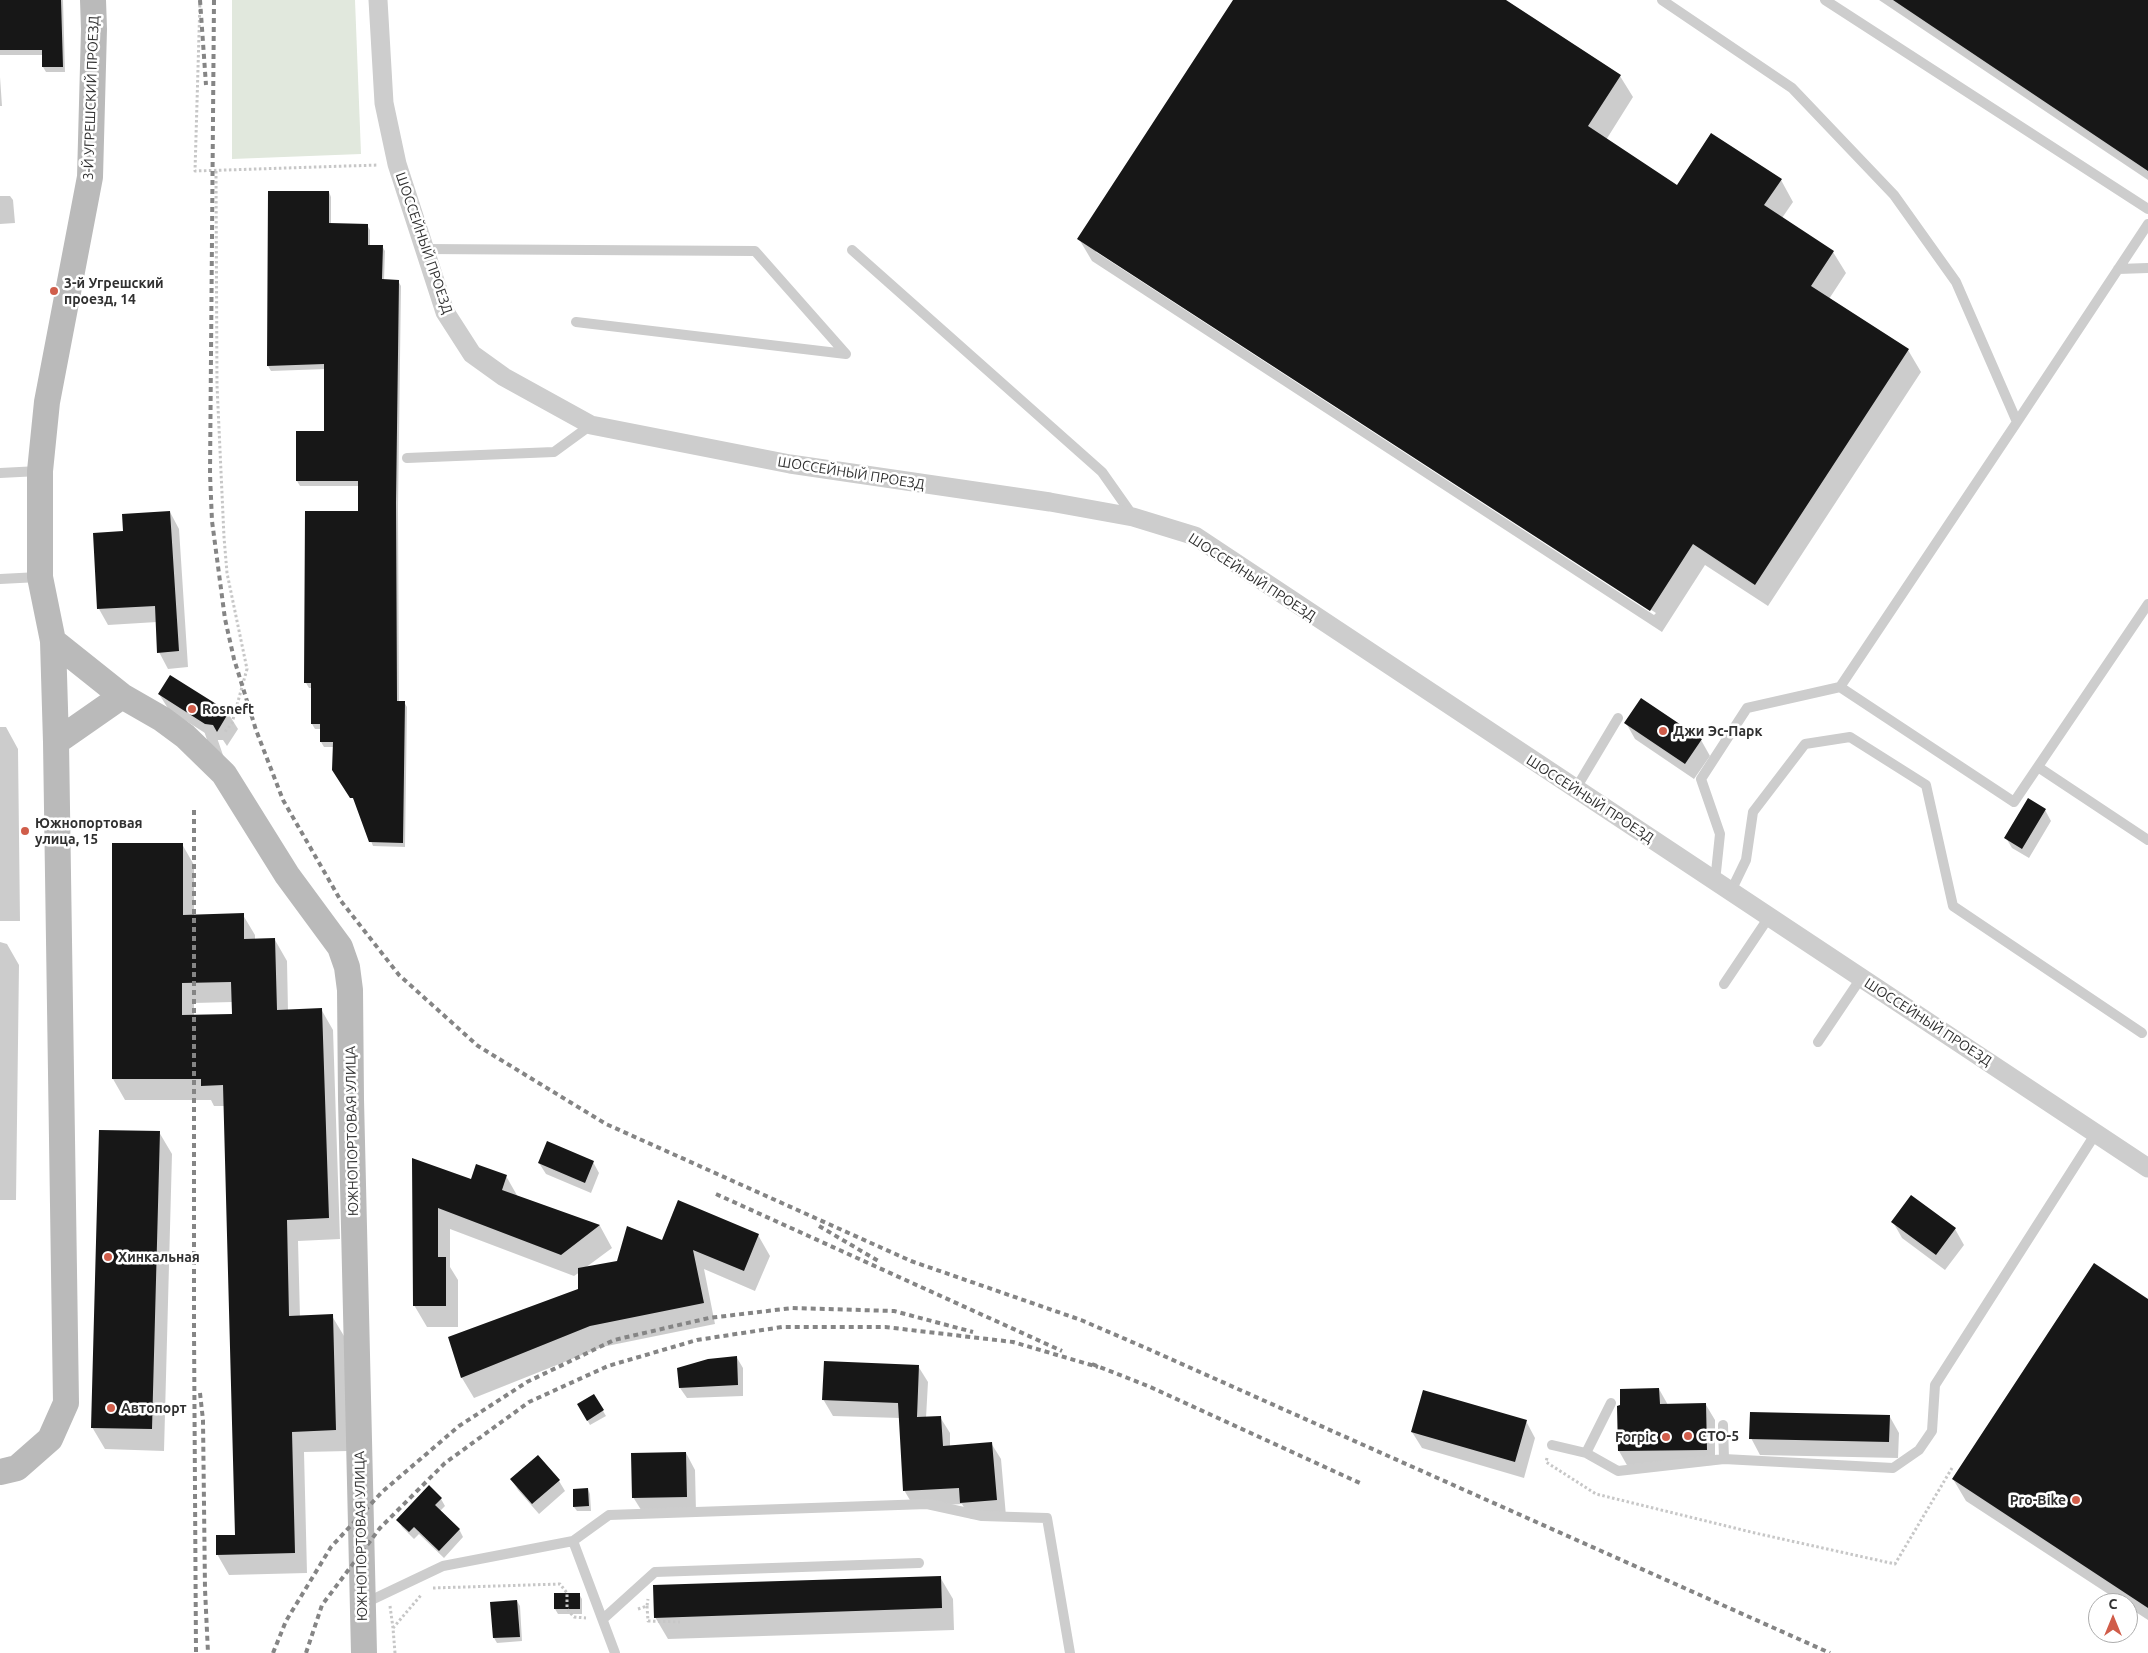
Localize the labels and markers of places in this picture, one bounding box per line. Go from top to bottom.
place label: 3-й Угрешский проезд, 14 [64,275,164,308]
marker: 3-й Угрешский проезд, 14 [48,285,60,297]
place label: Rosneft [202,701,254,717]
marker: Rosneft [186,703,198,715]
place label: Джи Эс-Парк [1673,723,1762,739]
marker: Джи Эс-Парк [1657,725,1669,737]
place label: Южнопортовая улица, 15 [35,815,143,848]
marker: Южнопортовая улица, 15 [19,825,31,837]
place label: Хинкальная [118,1249,200,1265]
marker: Хинкальная [102,1251,114,1263]
place label: Автопорт [121,1400,187,1416]
marker: Автопорт [105,1402,117,1414]
place label: СТО-5 [1698,1428,1739,1444]
place label: Forpic [1615,1429,1656,1445]
marker: СТО-5 [1682,1430,1694,1442]
marker: Forpic [1660,1431,1672,1443]
place label: Pro-Bike [2010,1492,2066,1508]
marker: Pro-Bike [2070,1494,2082,1506]

